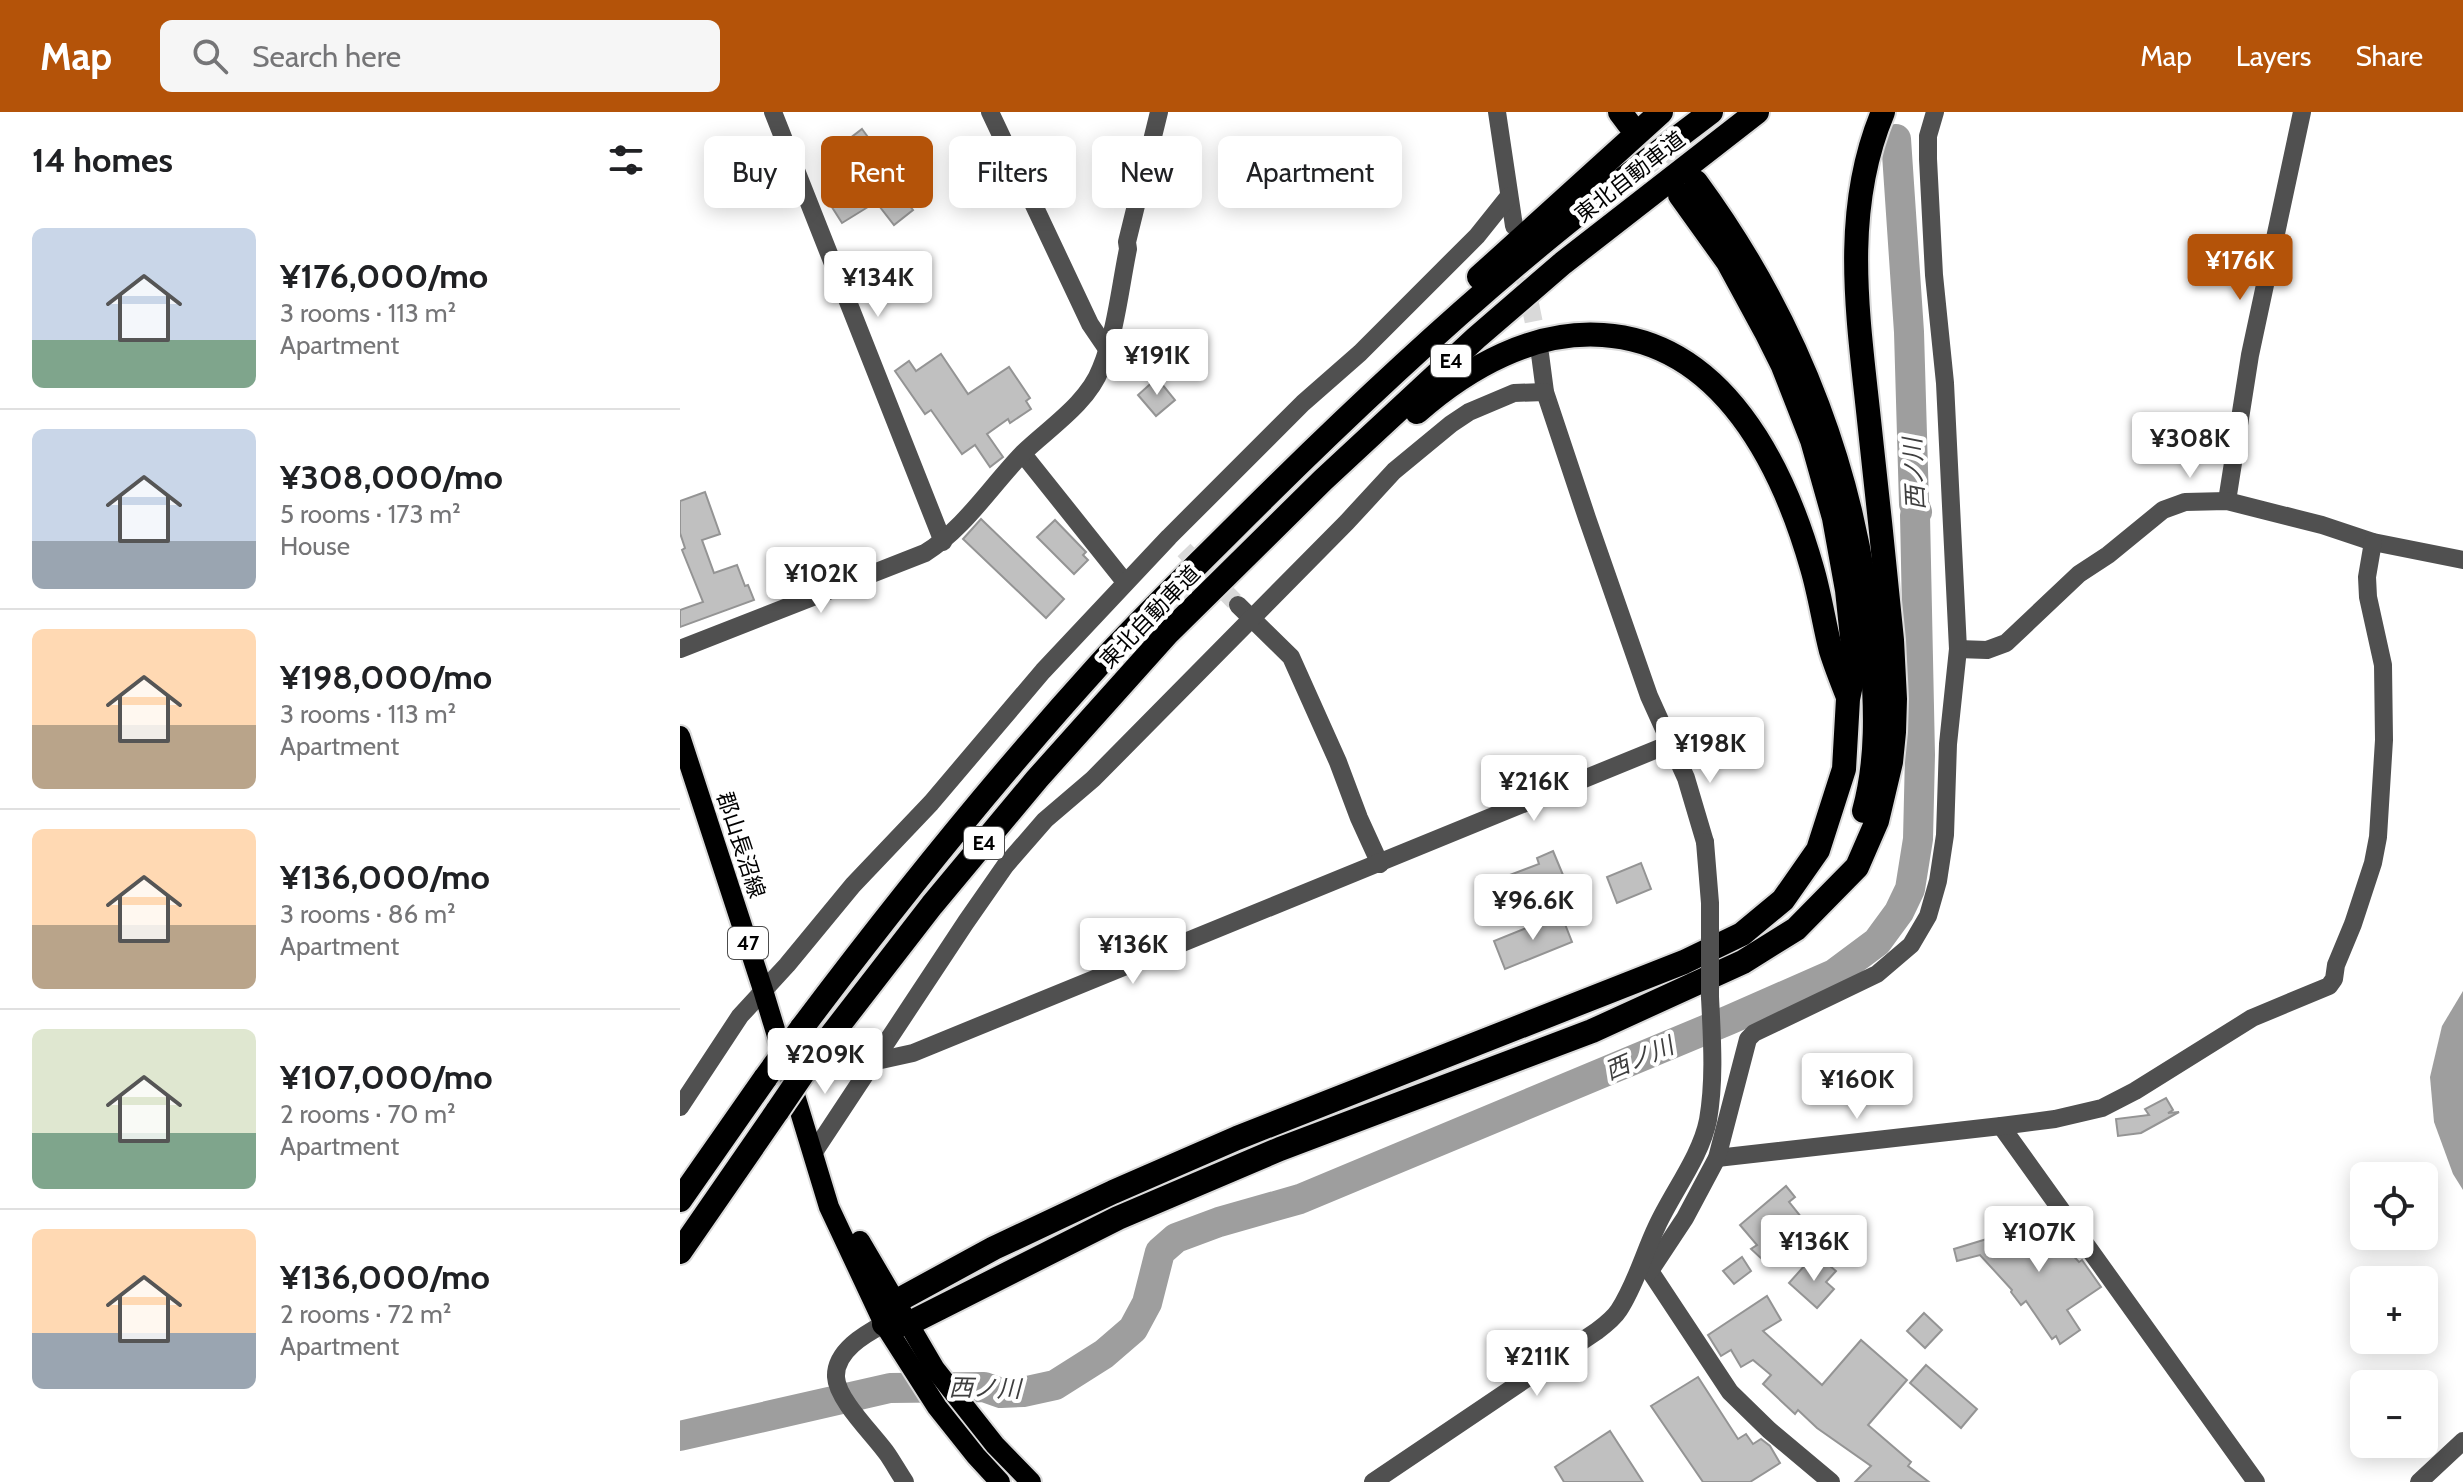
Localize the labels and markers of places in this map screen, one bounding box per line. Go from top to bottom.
pin: ¥176K [2184,234,2296,302]
pin: ¥134K [822,251,934,319]
pin: ¥191K [1101,329,1213,397]
pin: ¥308K [2134,412,2246,480]
pin: ¥102K [765,547,877,615]
pin: ¥198K [1654,717,1766,785]
pin: ¥216K [1478,755,1590,823]
pin: ¥96.6K [1468,874,1598,942]
pin: ¥136K [1077,918,1189,986]
pin: ¥209K [769,1028,881,1096]
pin: ¥160K [1801,1053,1913,1121]
pin: ¥107K [1983,1206,2095,1274]
pin: ¥136K [1758,1215,1870,1283]
pin: ¥211K [1481,1330,1593,1398]

